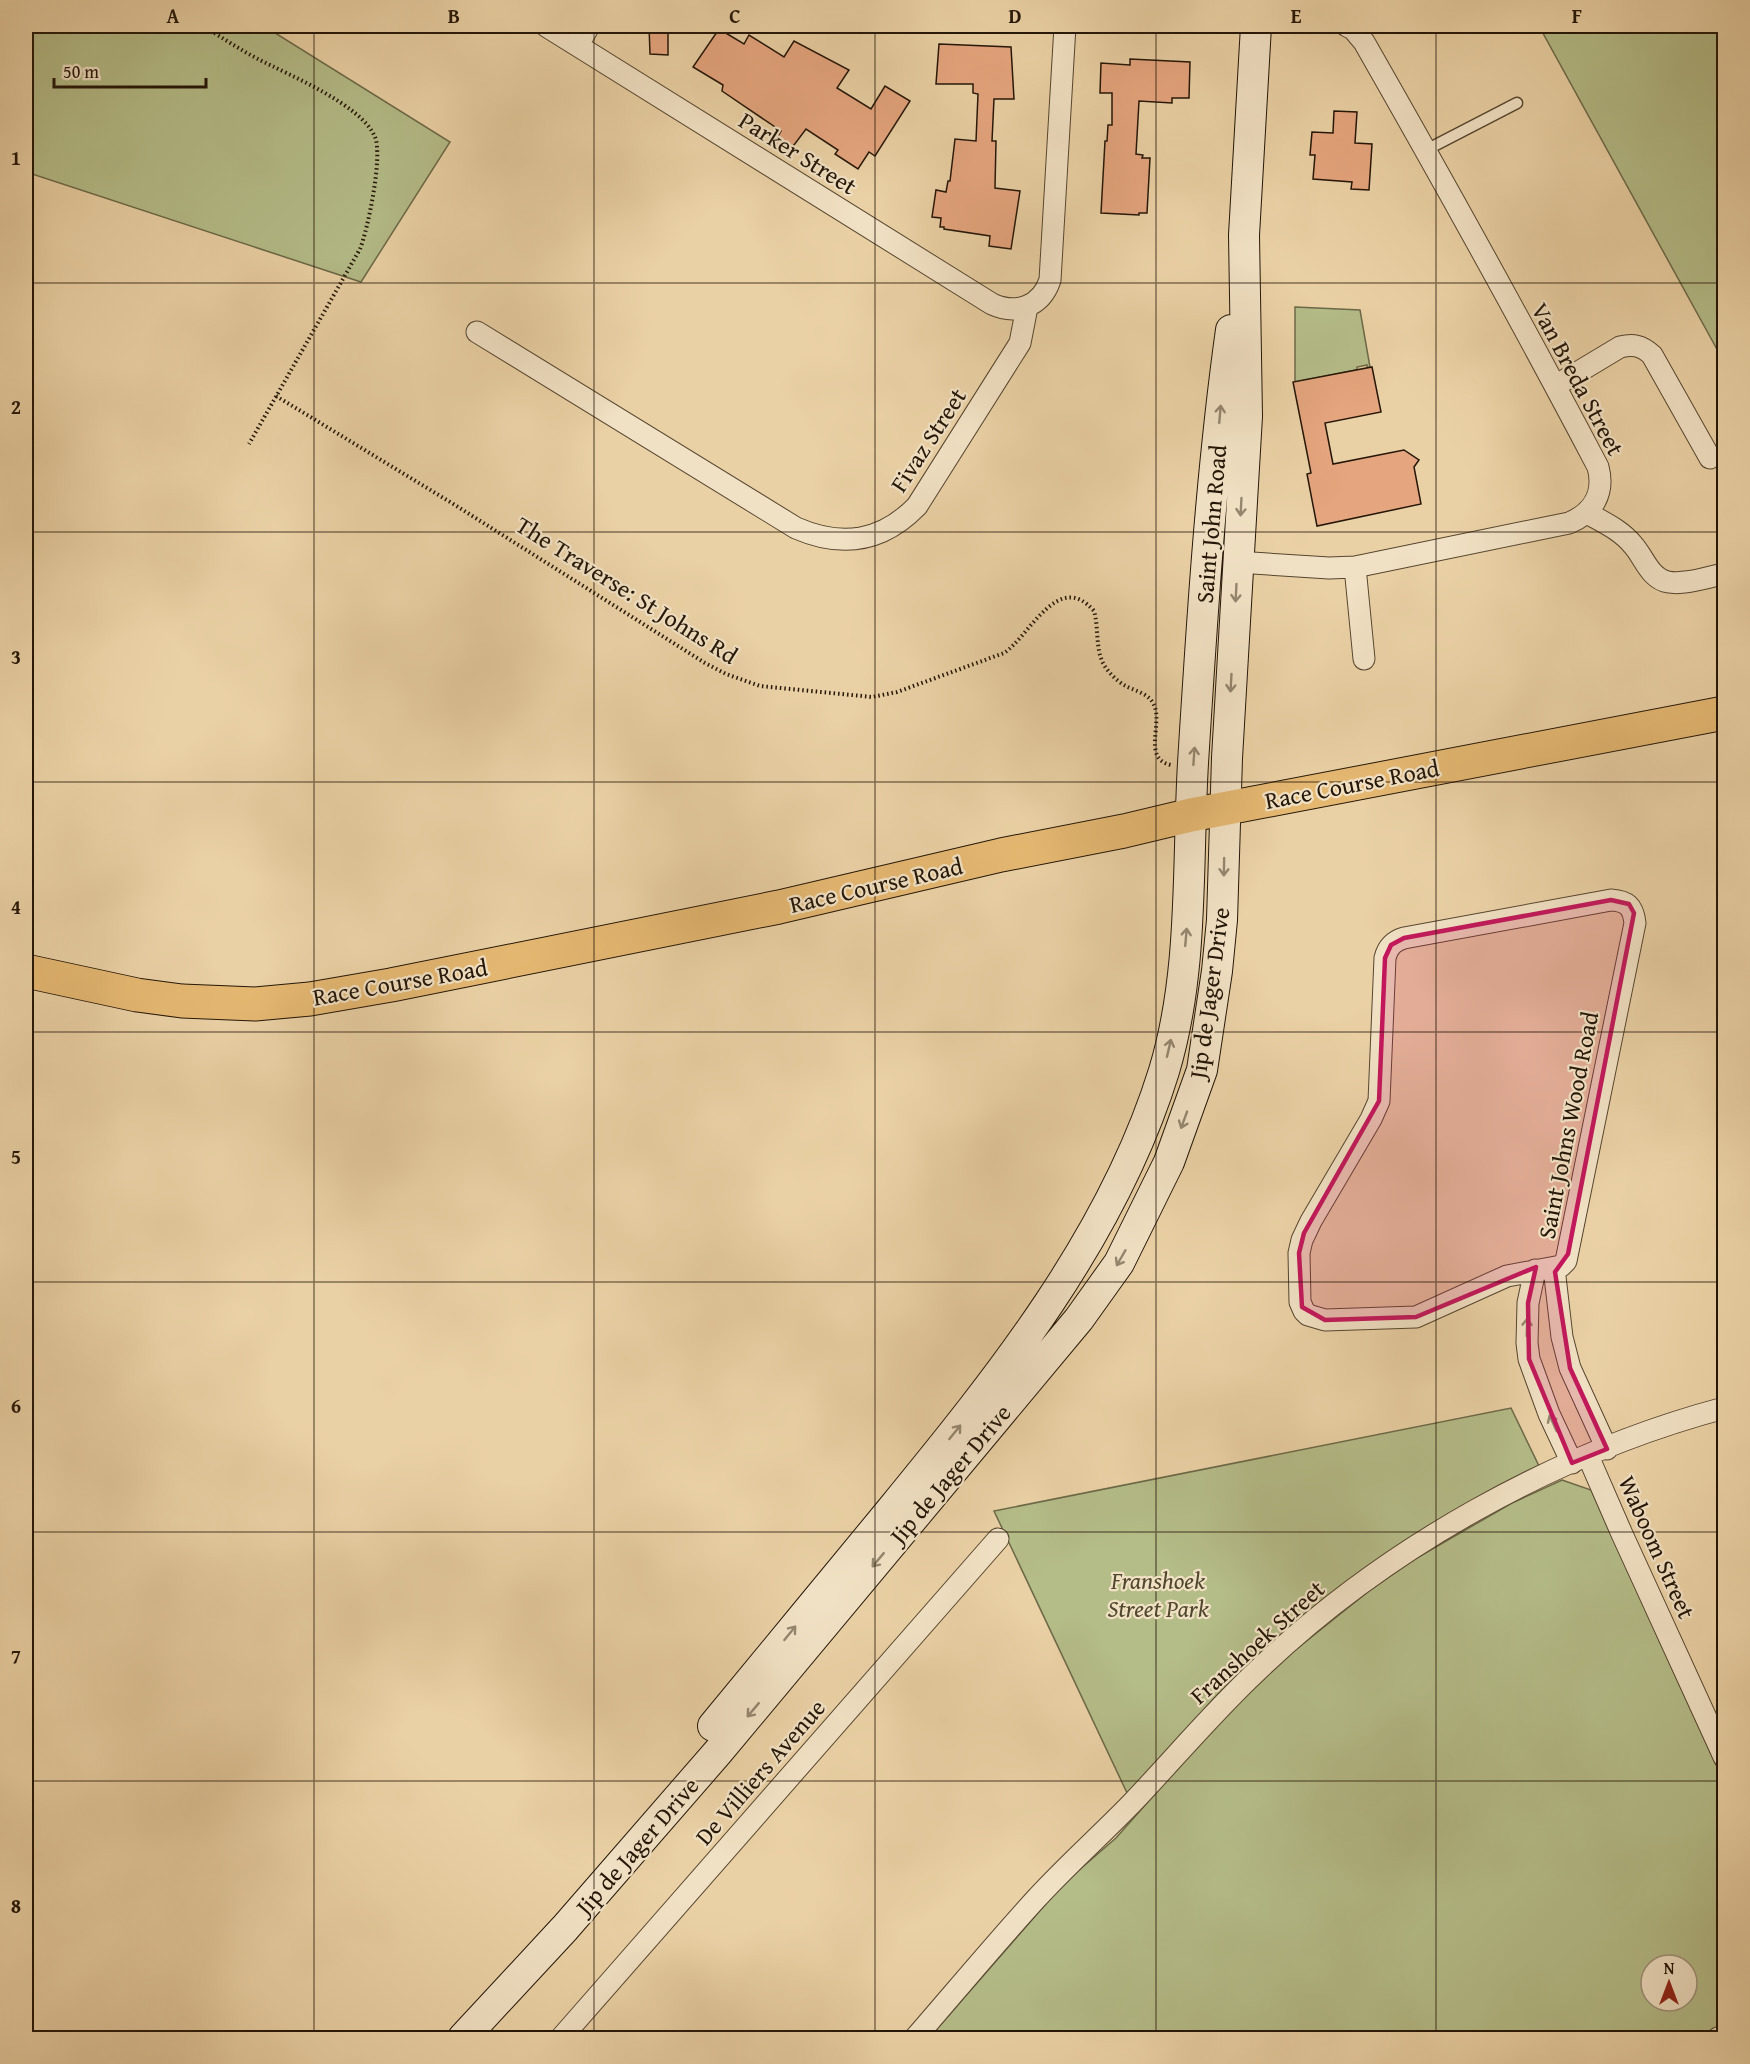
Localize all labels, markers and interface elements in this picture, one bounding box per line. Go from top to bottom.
text: A [167,1,180,30]
text: B [448,1,460,30]
text: C [729,1,741,30]
text: D [1008,1,1022,30]
text: E [1291,1,1302,30]
text: F [1572,1,1582,30]
scale bar [54,51,206,89]
text: 50 m [63,58,99,85]
street label: Parker Street [732,103,864,203]
text: 1 [11,143,21,172]
street label: Van Breda Street [1523,296,1633,462]
street label: Fivaz Street [881,381,975,499]
text: 2 [11,392,21,421]
one-way arrow [1215,404,1226,424]
street label: Saint John Road [1187,443,1235,605]
one-way arrow [1235,496,1246,516]
street label: The Traverse: St Johns Rd [509,507,745,673]
one-way arrow [1230,583,1241,603]
text: 3 [11,642,21,671]
one-way arrow [1226,672,1237,692]
one-way arrow [1188,747,1199,767]
street label: Race Course Road [1262,750,1442,818]
street label: Race Course Road [786,848,966,922]
one-way arrow [1218,856,1230,876]
text: 4 [11,892,21,921]
street label: Jip de Jager Drive [1179,905,1238,1084]
one-way arrow [1181,927,1192,947]
street label: Race Course Road [310,949,490,1015]
street label: Saint Johns Wood Road [1529,1008,1607,1242]
one-way arrow [1164,1039,1175,1058]
one-way arrow [1178,1110,1189,1129]
text: 5 [11,1142,21,1171]
one-way arrow [1115,1249,1127,1266]
one-way arrow [1522,1317,1533,1337]
text: 6 [11,1391,21,1420]
street label: Jip de Jager Drive [879,1396,1019,1554]
one-way arrow [1547,1414,1559,1432]
one-way arrow [948,1424,961,1440]
street label: Waboom Street [1610,1470,1704,1625]
one-way arrow [872,1552,885,1568]
park label: Franshoek Street Park [1107,1563,1209,1626]
street label: Franshoek Street [1182,1571,1333,1712]
one-way arrow [783,1625,796,1641]
text: 7 [11,1641,21,1670]
street label: De Villiers Avenue [687,1691,833,1853]
one-way arrow [747,1702,760,1718]
street label: Jip de Jager Drive [565,1769,707,1925]
text: 8 [11,1891,21,1920]
north arrow [1639,1953,1699,2013]
text: N [1664,1956,1675,1980]

